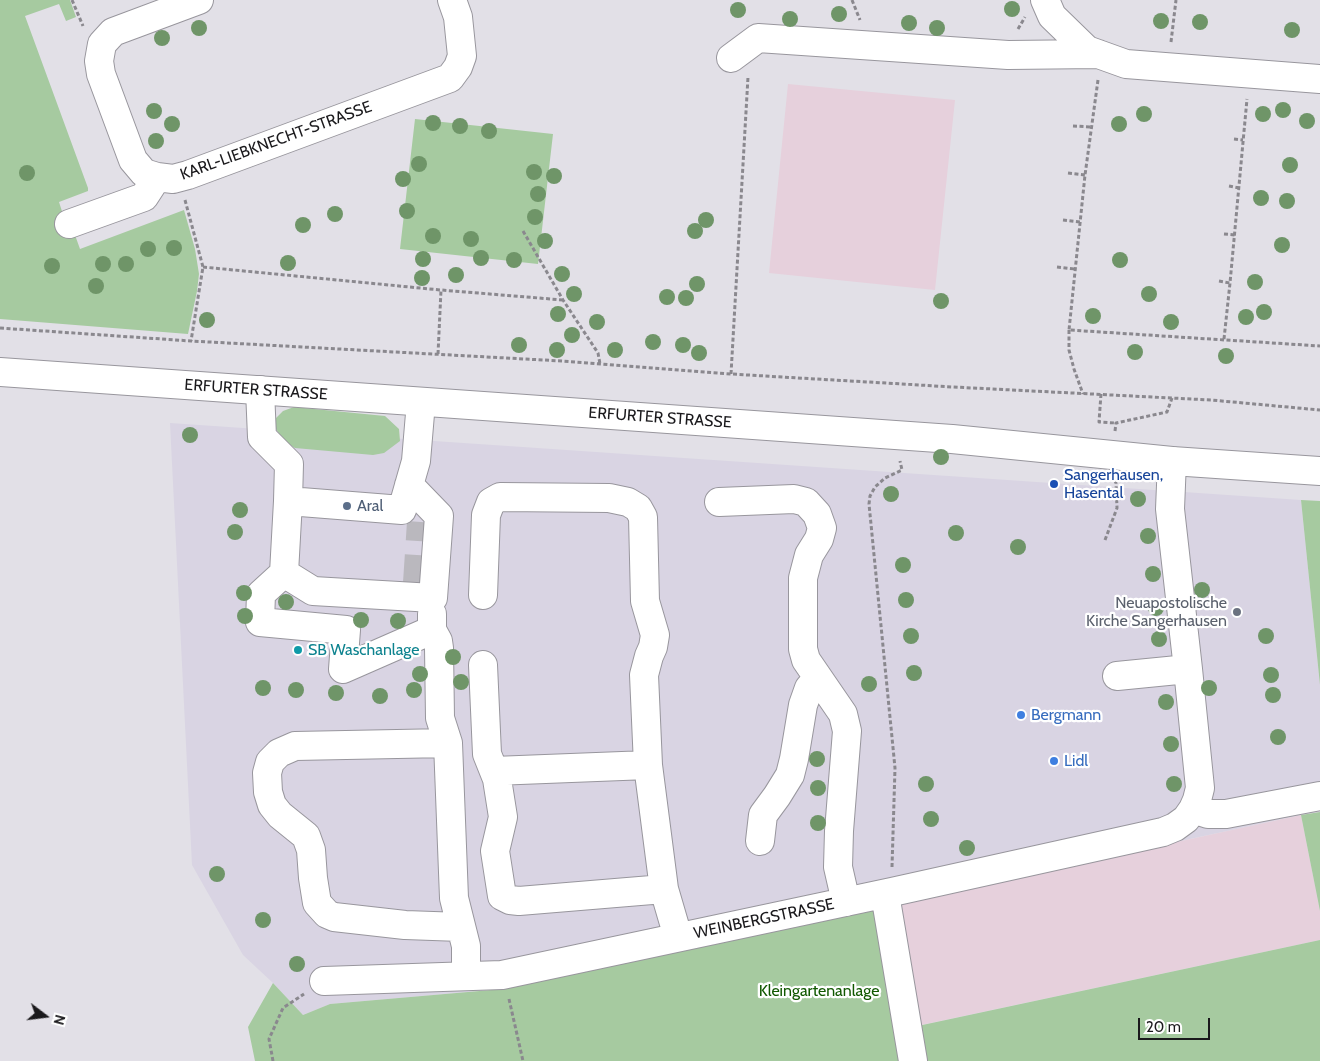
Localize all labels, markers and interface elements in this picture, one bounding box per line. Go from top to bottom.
street label: KARL-LIEBKNECHT-STRASSE [178,97,374,185]
street label: ERFURTER STRASSE [184,375,328,405]
street label: ERFURTER STRASSE [588,403,732,433]
place label: Sangerhausen, Hasental [1064,465,1163,503]
marker: Sangerhausen, Hasental [1048,478,1060,490]
place label: Aral [357,496,383,516]
marker: Aral [341,500,353,512]
place label: Neuapostolische Kirche Sangerhausen [1086,593,1227,631]
marker: Neuapostolische Kirche Sangerhausen [1231,606,1243,618]
place label: SB Waschanlage [308,640,419,660]
marker: SB Waschanlage [292,644,304,656]
place label: Bergmann [1031,705,1101,725]
marker: Bergmann [1015,709,1027,721]
place label: Lidl [1064,751,1088,771]
marker: Lidl [1048,755,1060,767]
street label: WEINBERGSTRASSE [692,895,836,943]
park label: Kleingartenanlage [759,981,879,1001]
north arrow [20,991,70,1041]
scale bar [1140,1008,1212,1040]
text: N [50,1013,69,1027]
text: 20 m [1146,1018,1181,1036]

